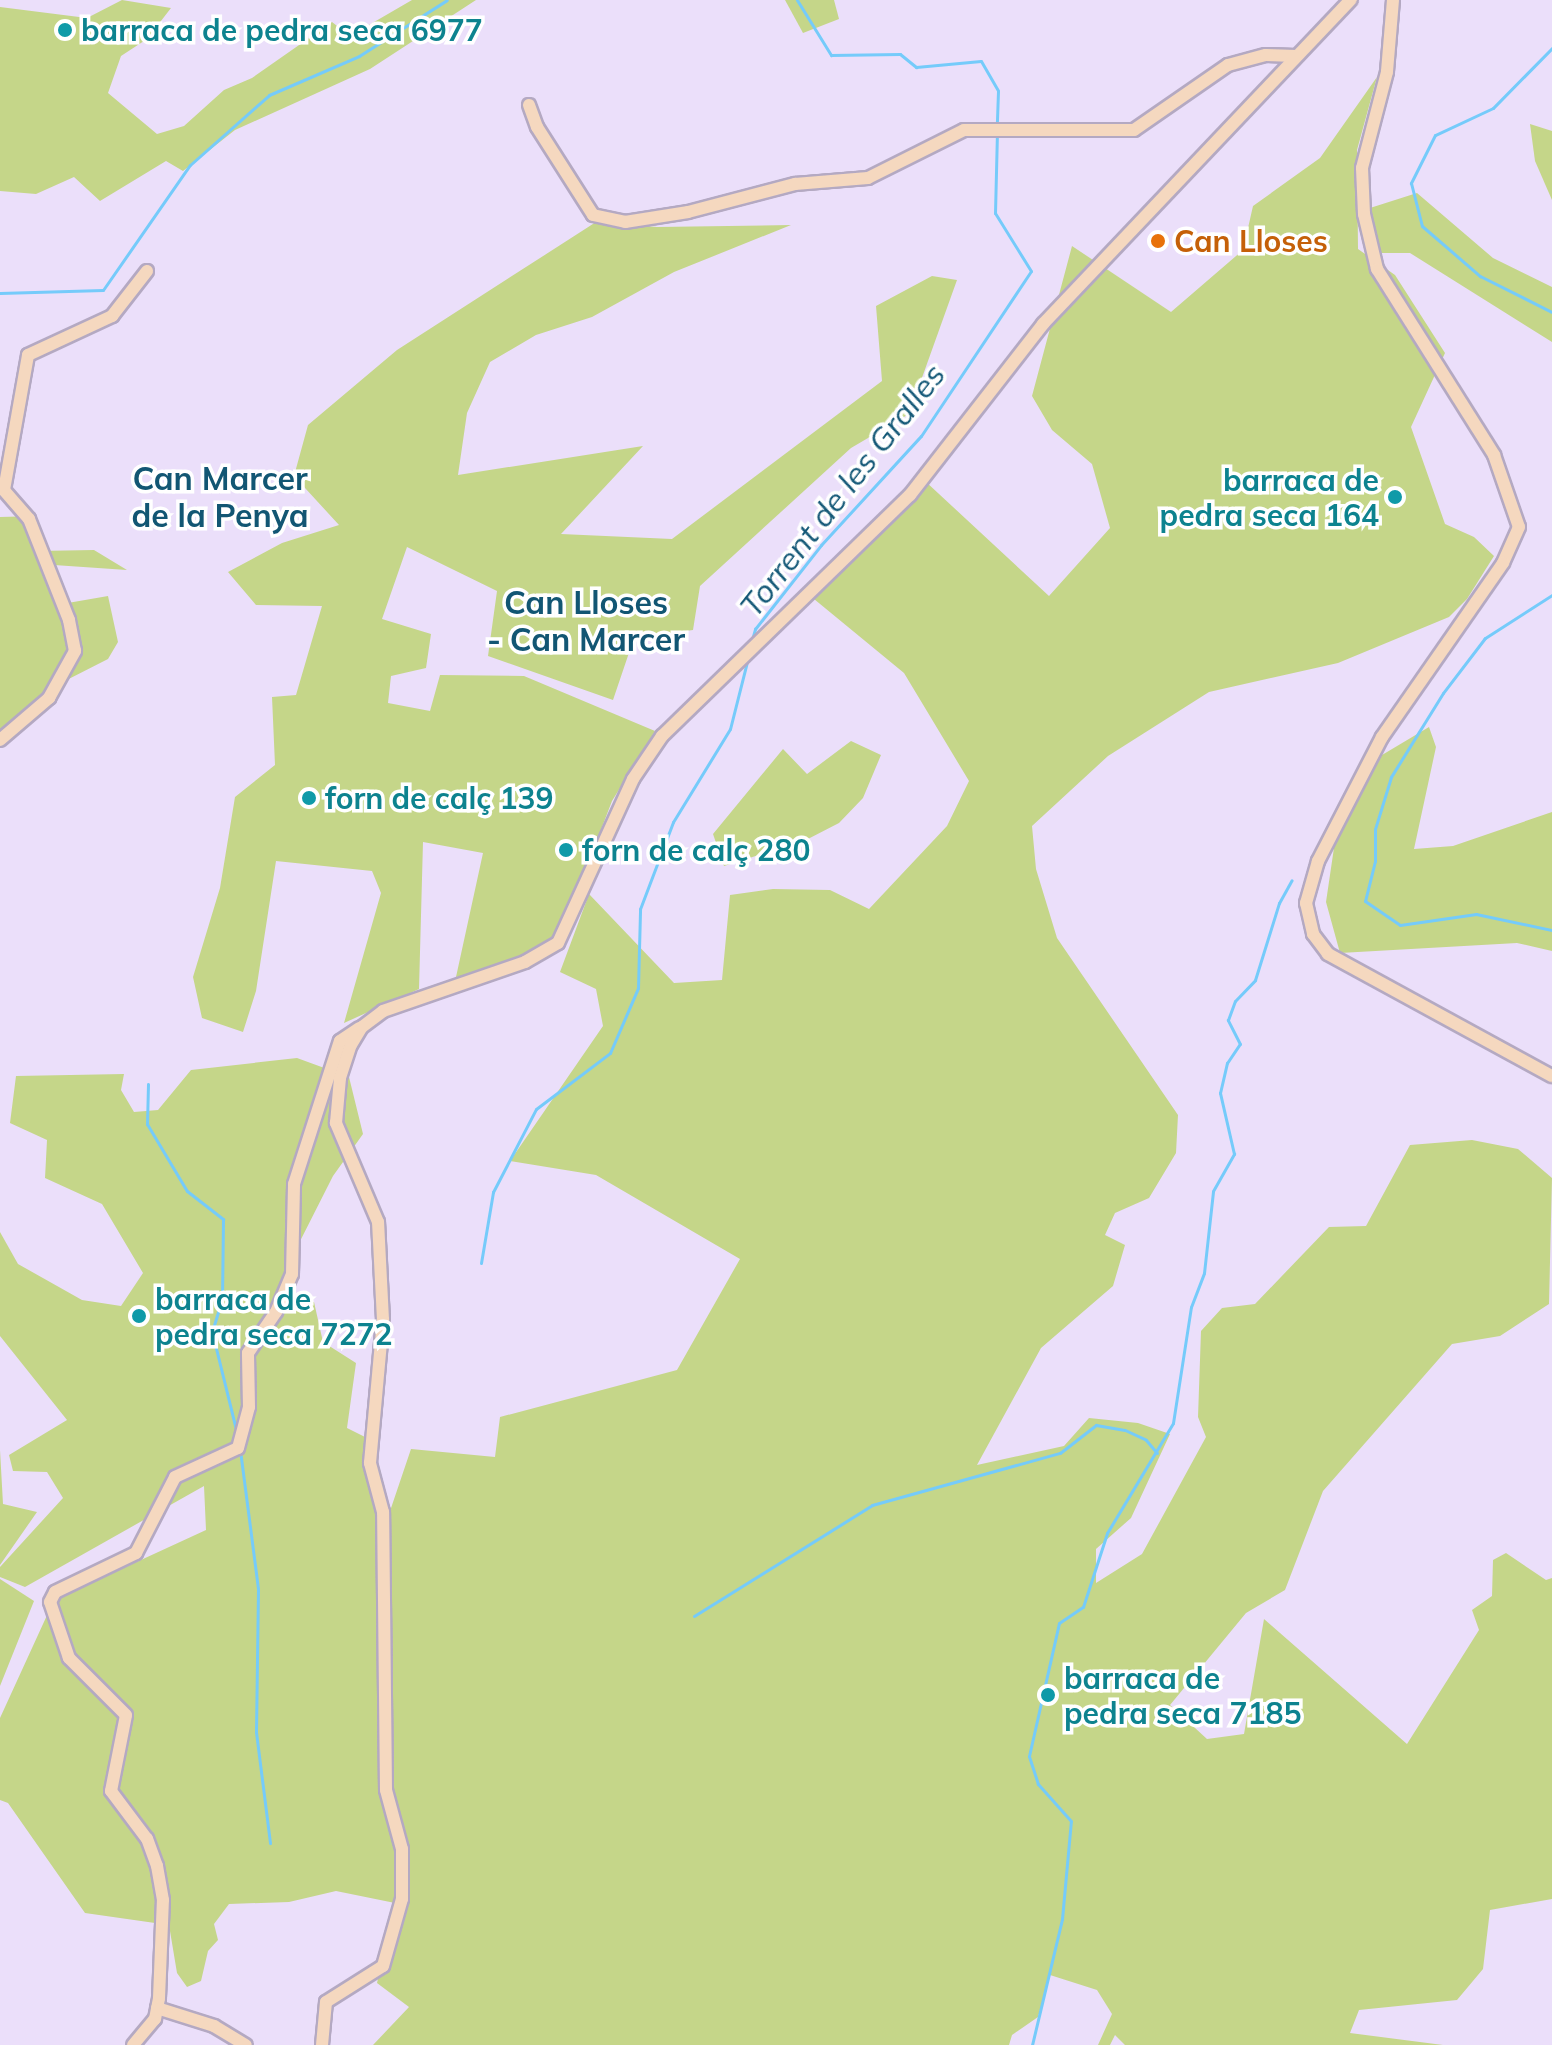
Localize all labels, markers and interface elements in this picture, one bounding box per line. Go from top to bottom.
place label: barraca de pedra seca 6977 [81,12,483,48]
marker: barraca de pedra seca 6977 [56,21,74,39]
place label: Can Lloses [1174,223,1328,259]
marker: Can Lloses [1149,232,1167,250]
water label: Torrent de les Gralles [731,356,953,624]
district label: Can Marcer de la Penya [131,460,309,535]
place label: barraca de pedra seca 164 [1160,462,1379,532]
marker: barraca de pedra seca 164 [1386,488,1404,506]
district label: Can Lloses - Can Marcer [487,584,685,659]
place label: forn de calç 139 [325,780,554,816]
marker: forn de calç 139 [300,789,318,807]
place label: forn de calç 280 [582,832,811,868]
marker: forn de calç 280 [557,841,575,859]
place label: barraca de pedra seca 7272 [155,1281,392,1352]
marker: barraca de pedra seca 7272 [130,1307,148,1325]
place label: barraca de pedra seca 7185 [1064,1660,1301,1730]
marker: barraca de pedra seca 7185 [1039,1686,1057,1704]

